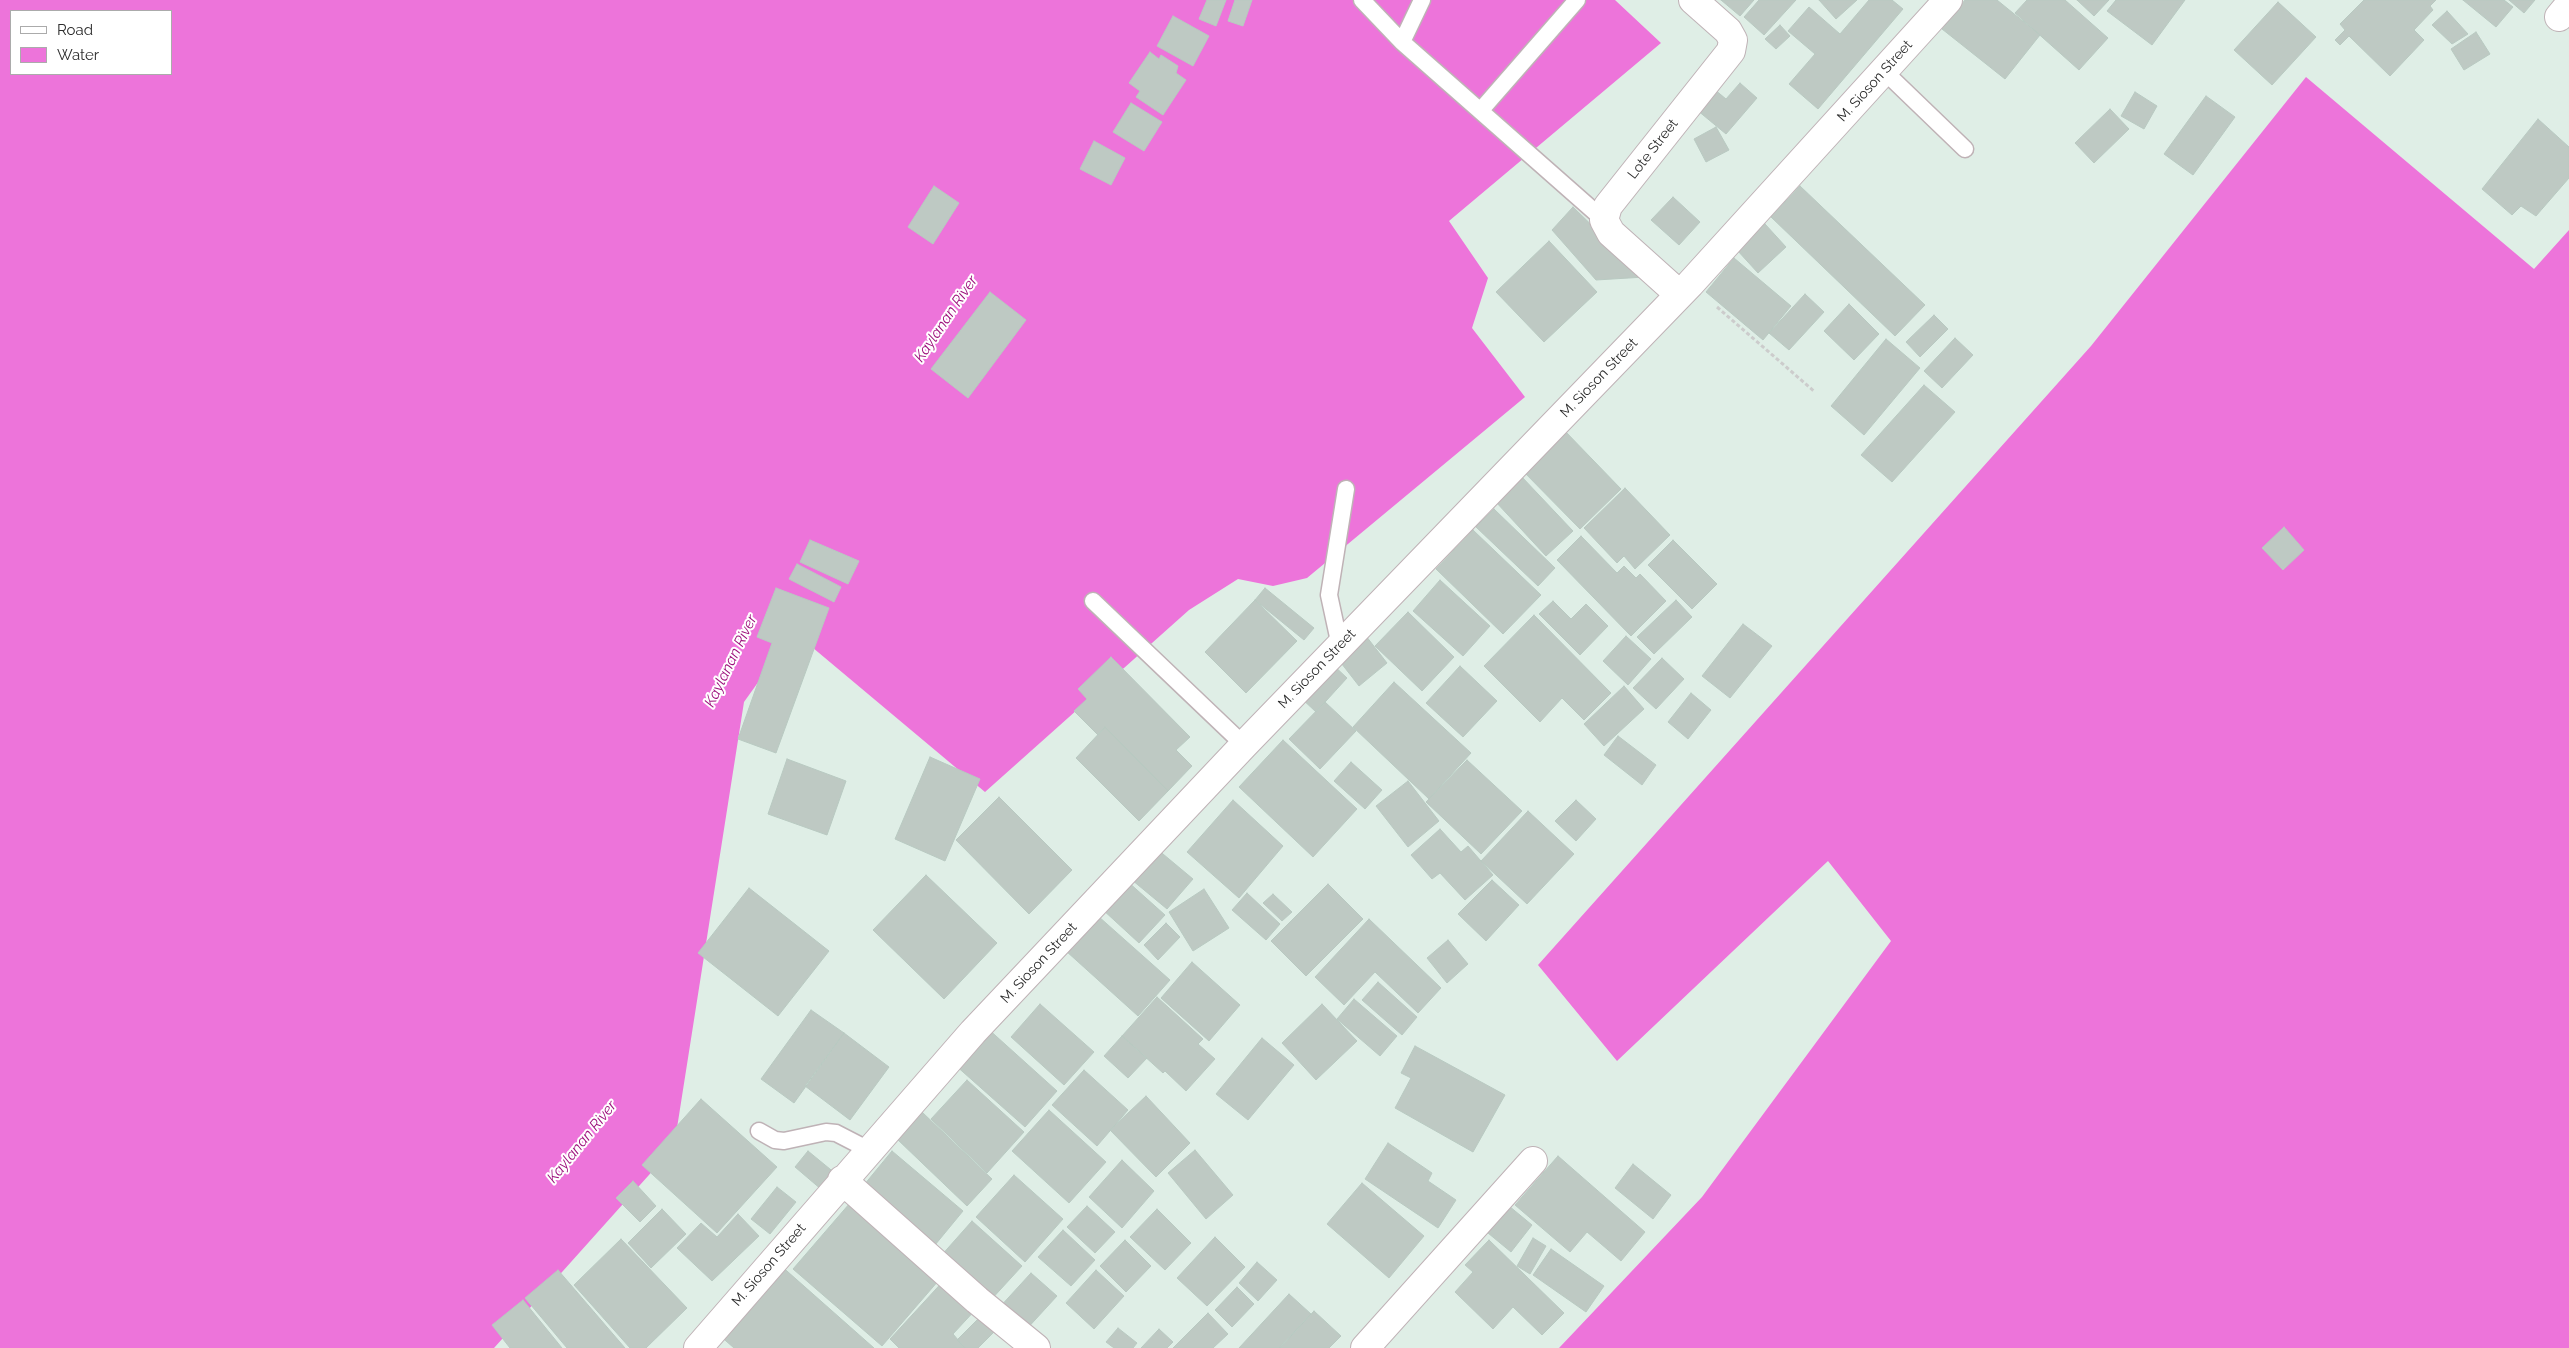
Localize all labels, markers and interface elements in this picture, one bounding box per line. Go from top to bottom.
legend [10,10,172,75]
text: Road [57,21,93,39]
street label: M. Sioson Street [1834,37,1916,125]
text: Water [57,46,99,64]
street label: Lote Street [1624,116,1682,182]
water label: Kaylanan River [910,272,982,366]
street label: M. Sioson Street [1557,335,1641,421]
water label: Kaylanan River [701,612,761,710]
street label: M. Sioson Street [1275,626,1359,712]
street label: M. Sioson Street [997,919,1081,1007]
water label: Kaylanan River [543,1097,621,1187]
street label: M. Sioson Street [729,1220,809,1310]

